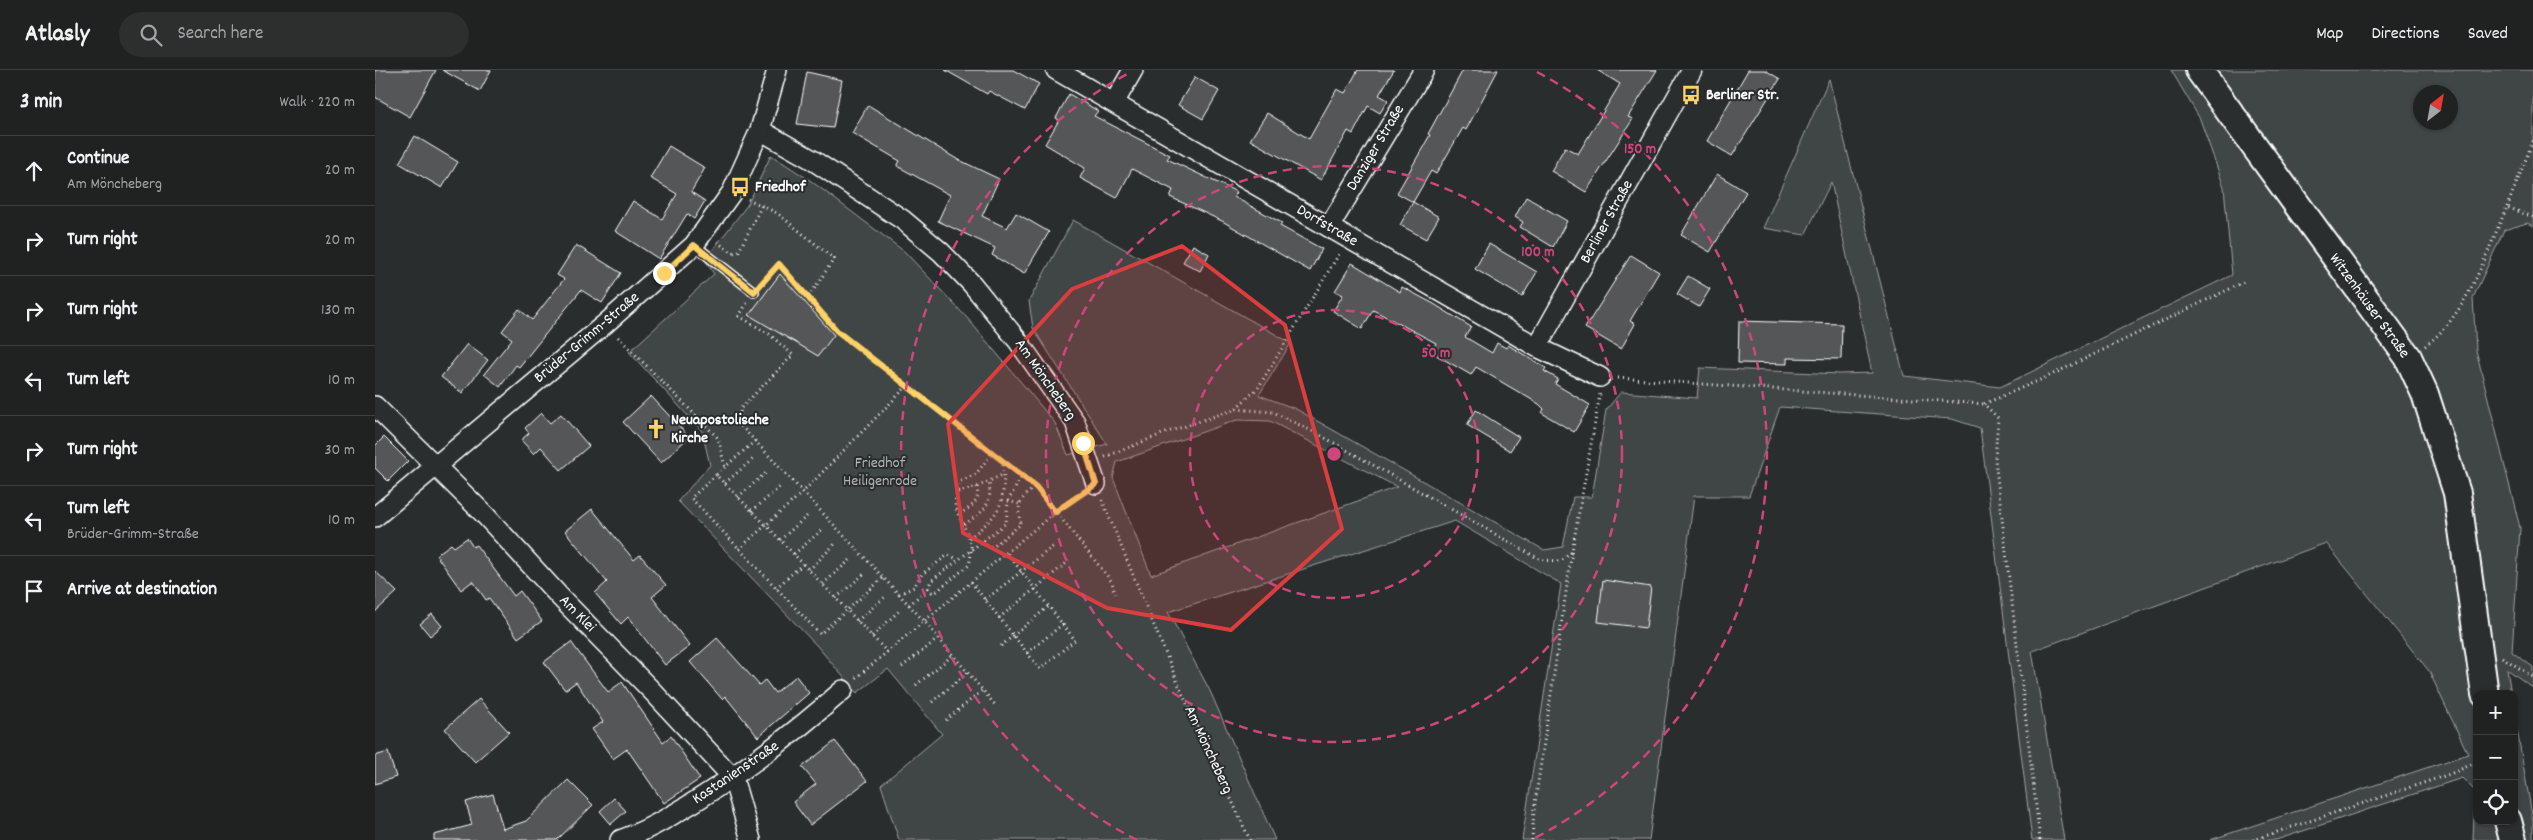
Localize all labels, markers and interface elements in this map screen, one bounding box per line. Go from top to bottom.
search box [119,12,469,57]
text: Atlasly [25,18,89,52]
icon: search [137,21,165,49]
text: Search here [177,21,263,48]
text: Map [2316,22,2343,47]
text: Directions [2371,22,2440,47]
text: Saved [2468,22,2508,47]
bus stop icon: Berliner Str. [1680,84,1702,106]
place label: Berliner Str. [1706,84,1779,107]
north arrow [2413,85,2458,130]
text: 3 min [20,88,62,118]
text: Walk · 220 m [280,91,355,114]
street label: Danziger Straße [1341,101,1411,195]
text: 150 m [1624,139,1656,161]
text: Continue [67,146,129,173]
icon: ahead [20,157,48,185]
text: 20 m [325,159,355,182]
text: Am Möncheberg [67,173,162,196]
bus stop icon: Friedhof [729,176,751,198]
place label: Friedhof [755,176,807,199]
street label: Berliner Straße [1575,176,1639,268]
street label: Dorfstraße [1292,199,1362,253]
icon: right [20,227,48,255]
text: Turn right [67,227,138,254]
text: 20 m [325,229,355,252]
text: 100 m [1521,242,1555,264]
street label: Witzenhäuser Straße [2323,249,2415,363]
route end [653,262,676,285]
street label: Brüder-Grimm-Straße [529,287,645,389]
icon: right [20,297,48,325]
text: Turn right [67,297,138,324]
text: 130 m [321,299,355,322]
street label: Am Möncheberg [1008,334,1082,426]
text: 50 m [1422,343,1450,365]
icon: left [20,367,48,395]
text: Turn left [67,367,130,394]
text: 10 m [328,369,355,392]
place label: Neuapostolische Kirche [671,409,769,450]
church icon: Neuapostolische Kirche [645,418,667,440]
route start [1072,432,1095,455]
icon: right [20,437,48,465]
text: Turn right [67,437,138,464]
text: 30 m [325,439,355,462]
centre of rings [1325,445,1343,463]
park label: Friedhof Heiligenrode [843,452,917,493]
text: Turn left [67,496,130,523]
icon: left [20,507,48,535]
text: 10 m [328,509,355,532]
text: Brüder-Grimm-Straße [67,523,199,546]
icon: arrive [20,577,48,605]
text: Arrive at destination [67,577,217,604]
street label: Am Klei [553,590,601,638]
map controls [2473,690,2518,825]
button: + [2473,690,2518,735]
street label: Am Möncheberg [1178,702,1238,798]
street label: Kastanienstraße [688,735,784,811]
button: − [2473,735,2518,780]
button: locate [2473,780,2518,825]

